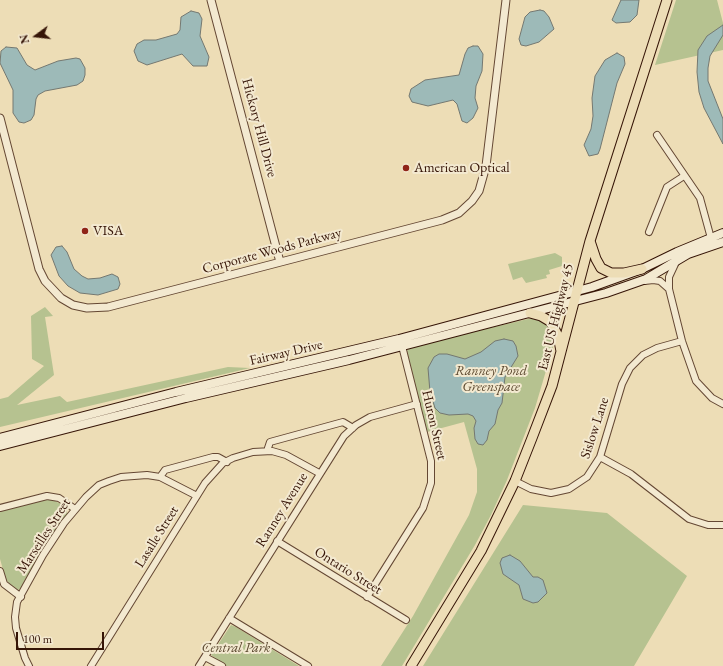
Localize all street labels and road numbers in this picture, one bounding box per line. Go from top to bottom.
street label: Hickory Hill Drive [238,77,280,179]
street label: Corporate Woods Parkway [201,224,343,278]
street label: East US Highway 45 [535,262,577,372]
street label: Fairway Drive [248,336,324,370]
street label: Huron Street [418,388,450,462]
street label: Sislow Lane [577,395,613,461]
street label: Ranney Avenue [252,470,312,550]
street label: Marseilles Street [13,495,75,577]
street label: Lasalle Street [131,503,183,571]
street label: Ontario Street [311,544,385,598]

